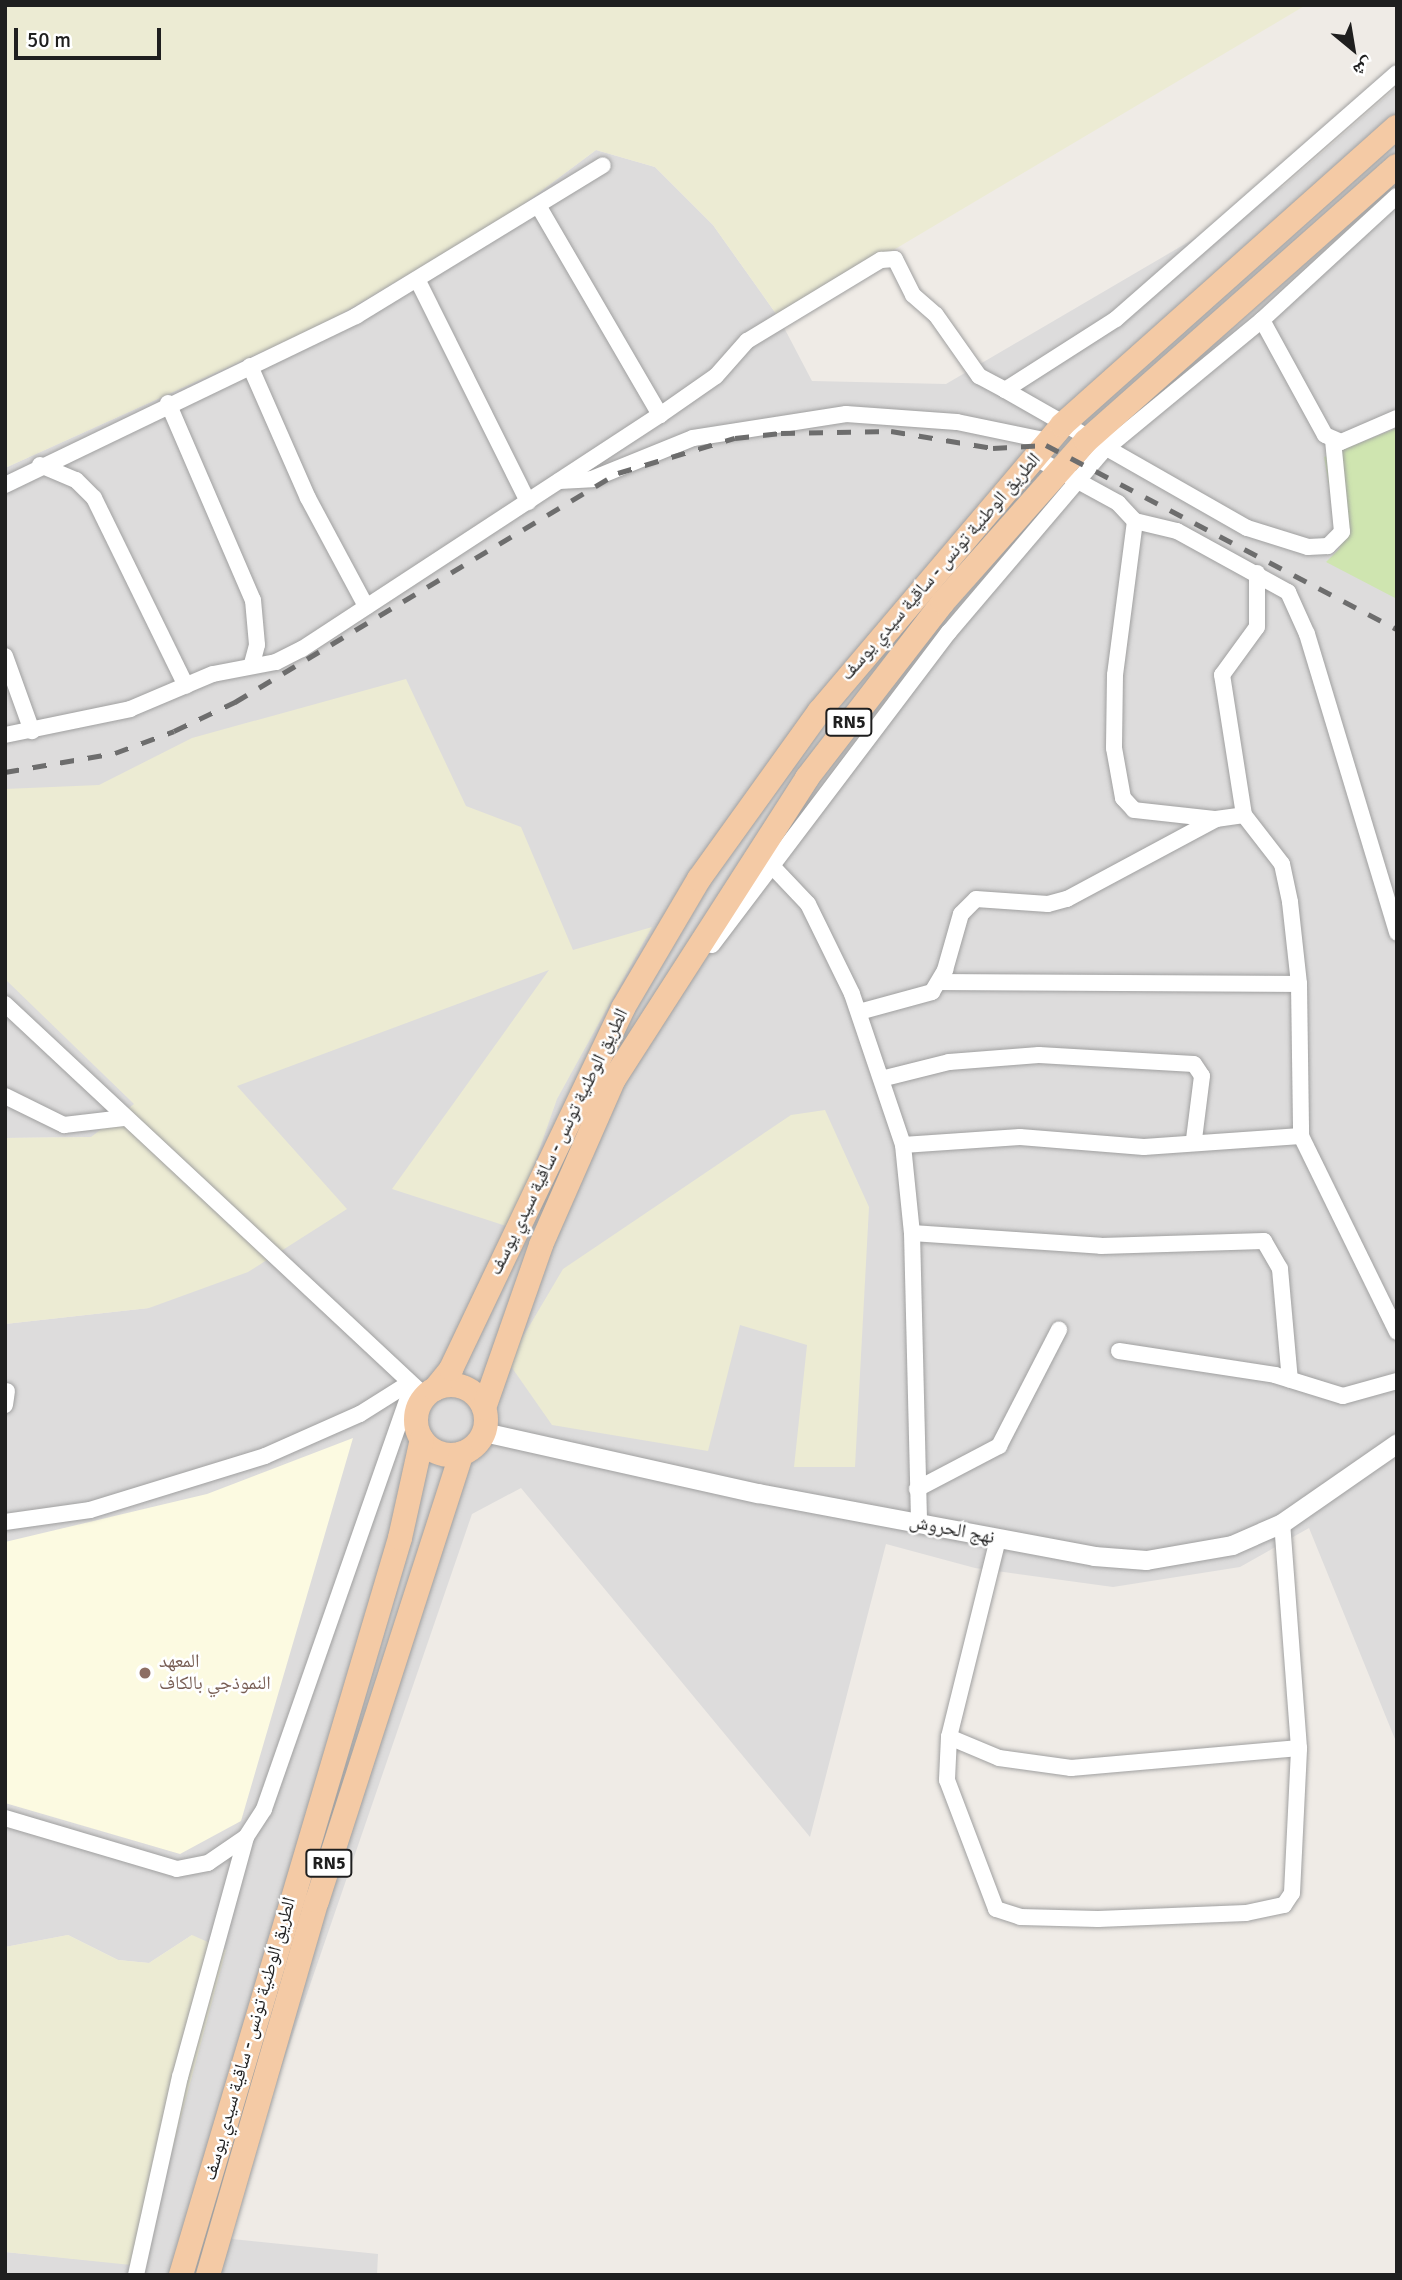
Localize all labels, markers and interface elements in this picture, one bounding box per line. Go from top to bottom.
scale bar [18,14,164,58]
north arrow [1318,14,1388,84]
text: 50 m [27,27,71,53]
text: ش [1349,52,1378,83]
street label: الطريق الوطنية تونس - ساقية سيدي يوسف [836,449,1046,685]
road number: RN5 [824,708,874,736]
street label: الطريق الوطنية تونس - ساقية سيدي يوسف [484,1005,634,1279]
street label: نهج الحروش [907,1511,997,1549]
place label: المعهد النموذجي بالكاف [159,1651,271,1695]
marker: المعهد النموذجي بالكاف [137,1665,153,1681]
road number: RN5 [304,1849,354,1878]
street label: الطريق الوطنية تونس - ساقية سيدي يوسف [199,1895,301,2183]

